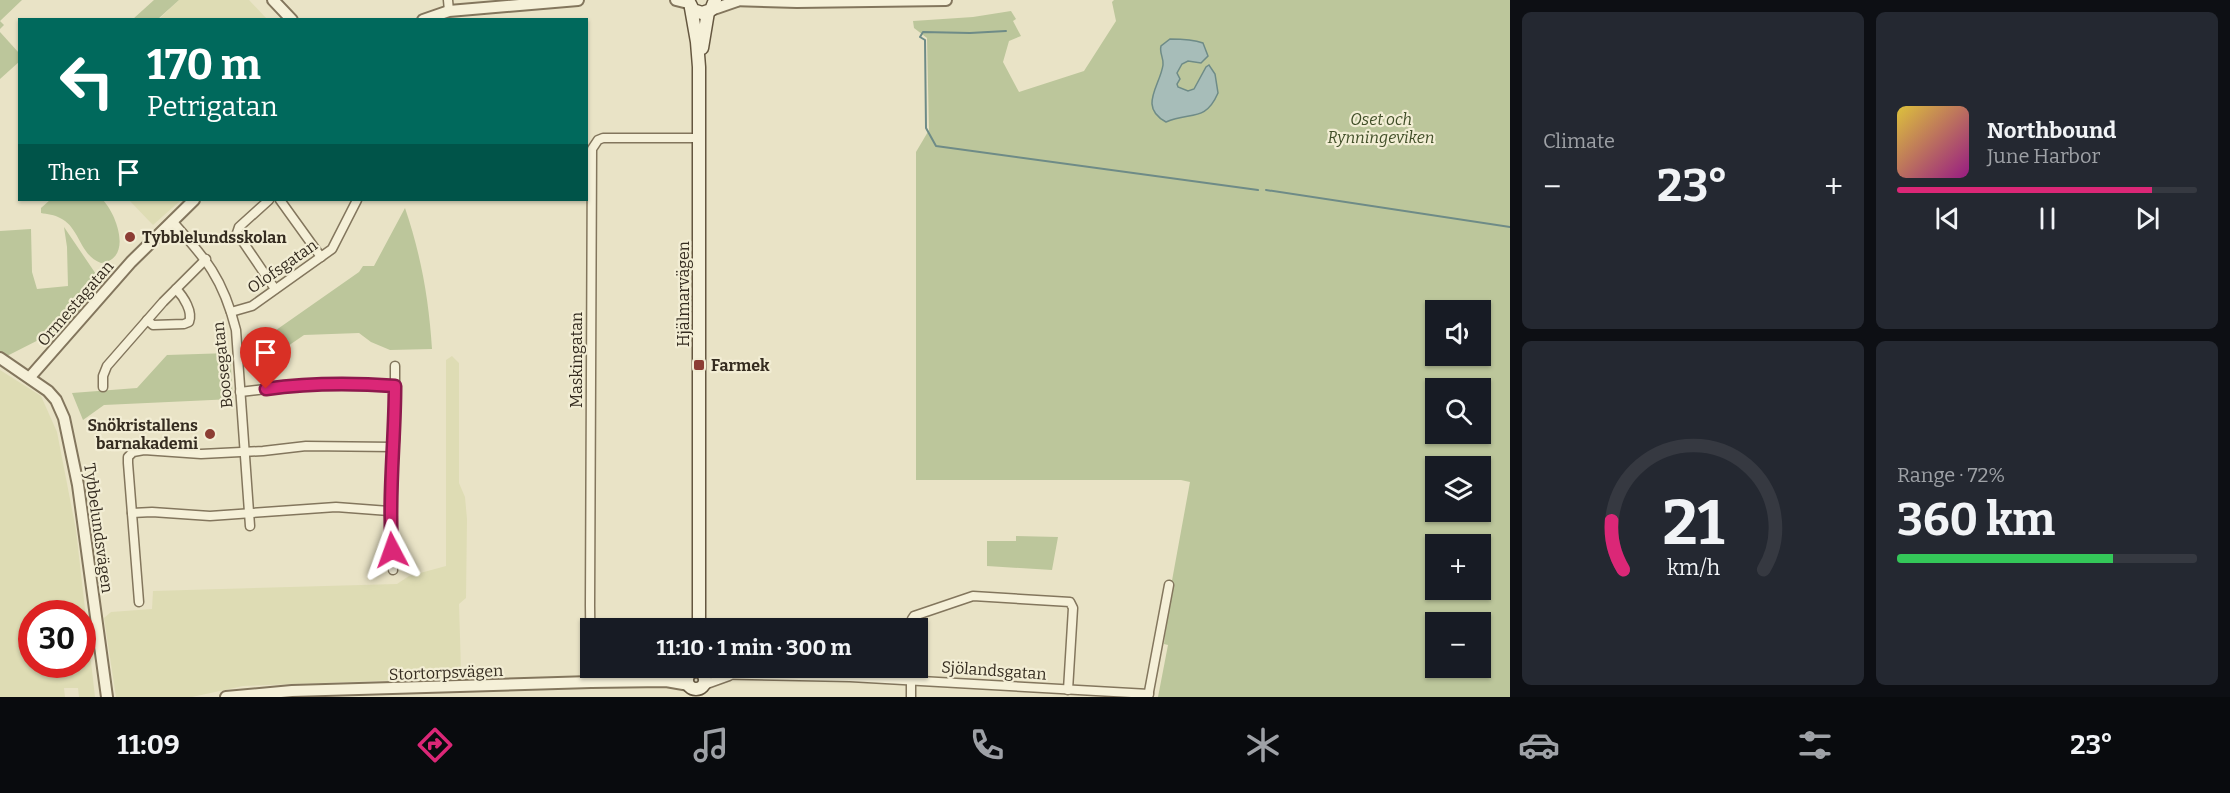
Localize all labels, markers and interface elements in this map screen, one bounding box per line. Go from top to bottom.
text: 170 m [147,40,261,90]
icon: left [48,42,126,120]
text: Petrigatan [147,91,278,123]
park label: Oset och Rynningeviken [1328,110,1434,147]
text: Northbound [1987,117,2116,144]
text: Climate [1543,129,1615,153]
text: June Harbor [1987,144,2100,168]
icon: arrive [112,156,145,189]
text: Then [48,159,100,186]
text: 23° [1657,159,1728,213]
text: − [1543,167,1561,207]
text: + [1824,167,1843,207]
icon: previous [1931,202,1964,235]
icon: pause [2031,202,2064,235]
icon: next [2131,202,2164,235]
place label: Tybblelundsskolan [142,228,287,247]
marker: Tybblelundsskolan [123,230,137,244]
street label: Olofsgatan [244,235,321,297]
street label: Hjälmarvägen [674,241,693,347]
street label: Ormestagatan [33,257,118,350]
map controls [1425,300,1491,678]
button: sound [1425,300,1491,366]
street label: Maskingatan [567,312,586,408]
street label: Boosegatan [209,321,236,409]
pin [240,327,291,389]
icon: arrive [249,336,282,369]
place label: Farmek [711,356,770,375]
marker: Farmek [692,358,706,372]
button: search [1425,378,1491,444]
place label: Snökristallens barnakademi [88,416,198,453]
marker: Snökristallens barnakademi [203,427,217,441]
button: layers [1425,456,1491,522]
street label: Tybbelundsvägen [80,462,117,594]
text: Range · 72% [1897,463,2005,487]
text: 21 [1662,486,1724,561]
text: 360 km [1897,493,2055,547]
position arrow [360,518,424,582]
button: + [1425,534,1491,600]
text: km/h [1666,555,1720,581]
speed limit sign: 30 [18,600,96,678]
button: − [1425,612,1491,678]
text: 11:10 · 1 min · 300 m [657,634,851,661]
street label: Sjölandsgatan [941,657,1047,684]
street label: Stortorpsvägen [389,661,503,684]
icon: directions [414,724,456,766]
icon: music [690,724,732,766]
icon: phone [966,724,1008,766]
icon: climate [1242,724,1284,766]
icon: car [1518,724,1560,766]
icon: filters [1794,724,1836,766]
text: 11:09 [117,729,180,761]
text: 23° [2070,729,2113,761]

